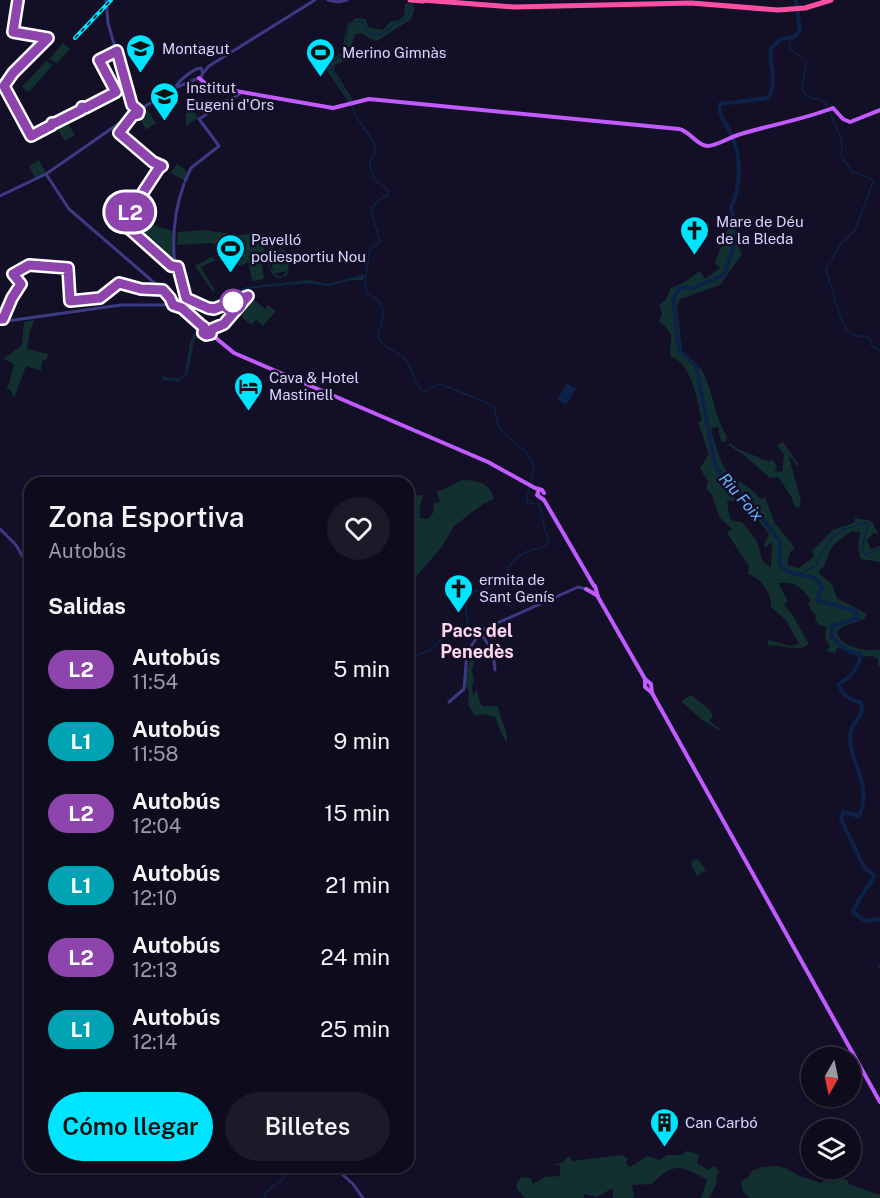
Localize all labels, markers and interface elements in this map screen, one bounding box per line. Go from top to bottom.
school or university icon: Montagut [125,32,157,74]
sports icon: Merino Gimnàs [305,36,337,78]
place label: Montagut [162,40,230,57]
place label: Merino Gimnàs [342,44,446,61]
place label: Institut Eugeni d'Ors [186,79,274,113]
school or university icon: Institut Eugeni d'Ors [149,80,181,122]
line badge: L2 [103,192,157,232]
text: L2 [117,200,143,225]
place label: Mare de Déu de la Bleda [716,213,804,247]
church icon: Mare de Déu de la Bleda [679,214,711,256]
place label: Pavelló poliesportiu Nou [251,231,366,265]
sports icon: Pavelló poliesportiu Nou [214,232,246,274]
unlabelled marker [220,289,246,315]
place label: Cava & Hotel Mastinell [269,369,359,403]
hotel icon: Cava & Hotel Mastinell [232,370,264,412]
water label: Riu Foix [715,469,767,525]
button: heart [327,497,390,560]
text: Zona Esportiva [48,500,244,533]
text: Autobús [48,539,126,563]
place label: ermita de Sant Genís [479,571,554,605]
church icon: ermita de Sant Genís [442,572,474,614]
text: Salidas [48,593,126,619]
district label: Pacs del Penedès [440,620,514,662]
text: Autobús [132,644,220,670]
text: 5 min [333,656,390,682]
text: L2 [68,657,94,682]
text: 11:54 [132,670,178,694]
text: Autobús [132,716,220,742]
text: 9 min [334,728,390,754]
text: L1 [70,729,92,754]
text: 11:58 [132,742,179,766]
text: Autobús [132,788,220,814]
text: 15 min [324,800,390,826]
text: L2 [68,801,94,826]
text: 12:04 [132,814,181,838]
text: Autobús [132,860,220,886]
text: 21 min [325,872,390,898]
text: L1 [70,873,92,898]
text: 12:10 [132,886,177,910]
text: Autobús [132,932,220,958]
text: 24 min [320,944,390,970]
text: L2 [68,945,94,970]
text: 12:13 [132,958,177,982]
text: Autobús [132,1004,220,1030]
text: 25 min [320,1016,390,1042]
text: L1 [70,1017,92,1042]
text: 12:14 [132,1030,177,1054]
north arrow [801,1047,861,1107]
map controls [801,1047,861,1179]
button: Cómo llegar [48,1092,213,1161]
button: Billetes [225,1092,390,1161]
building icon: Can Carbó [648,1106,680,1148]
place label: Can Carbó [685,1114,758,1131]
button: layers [801,1119,861,1179]

